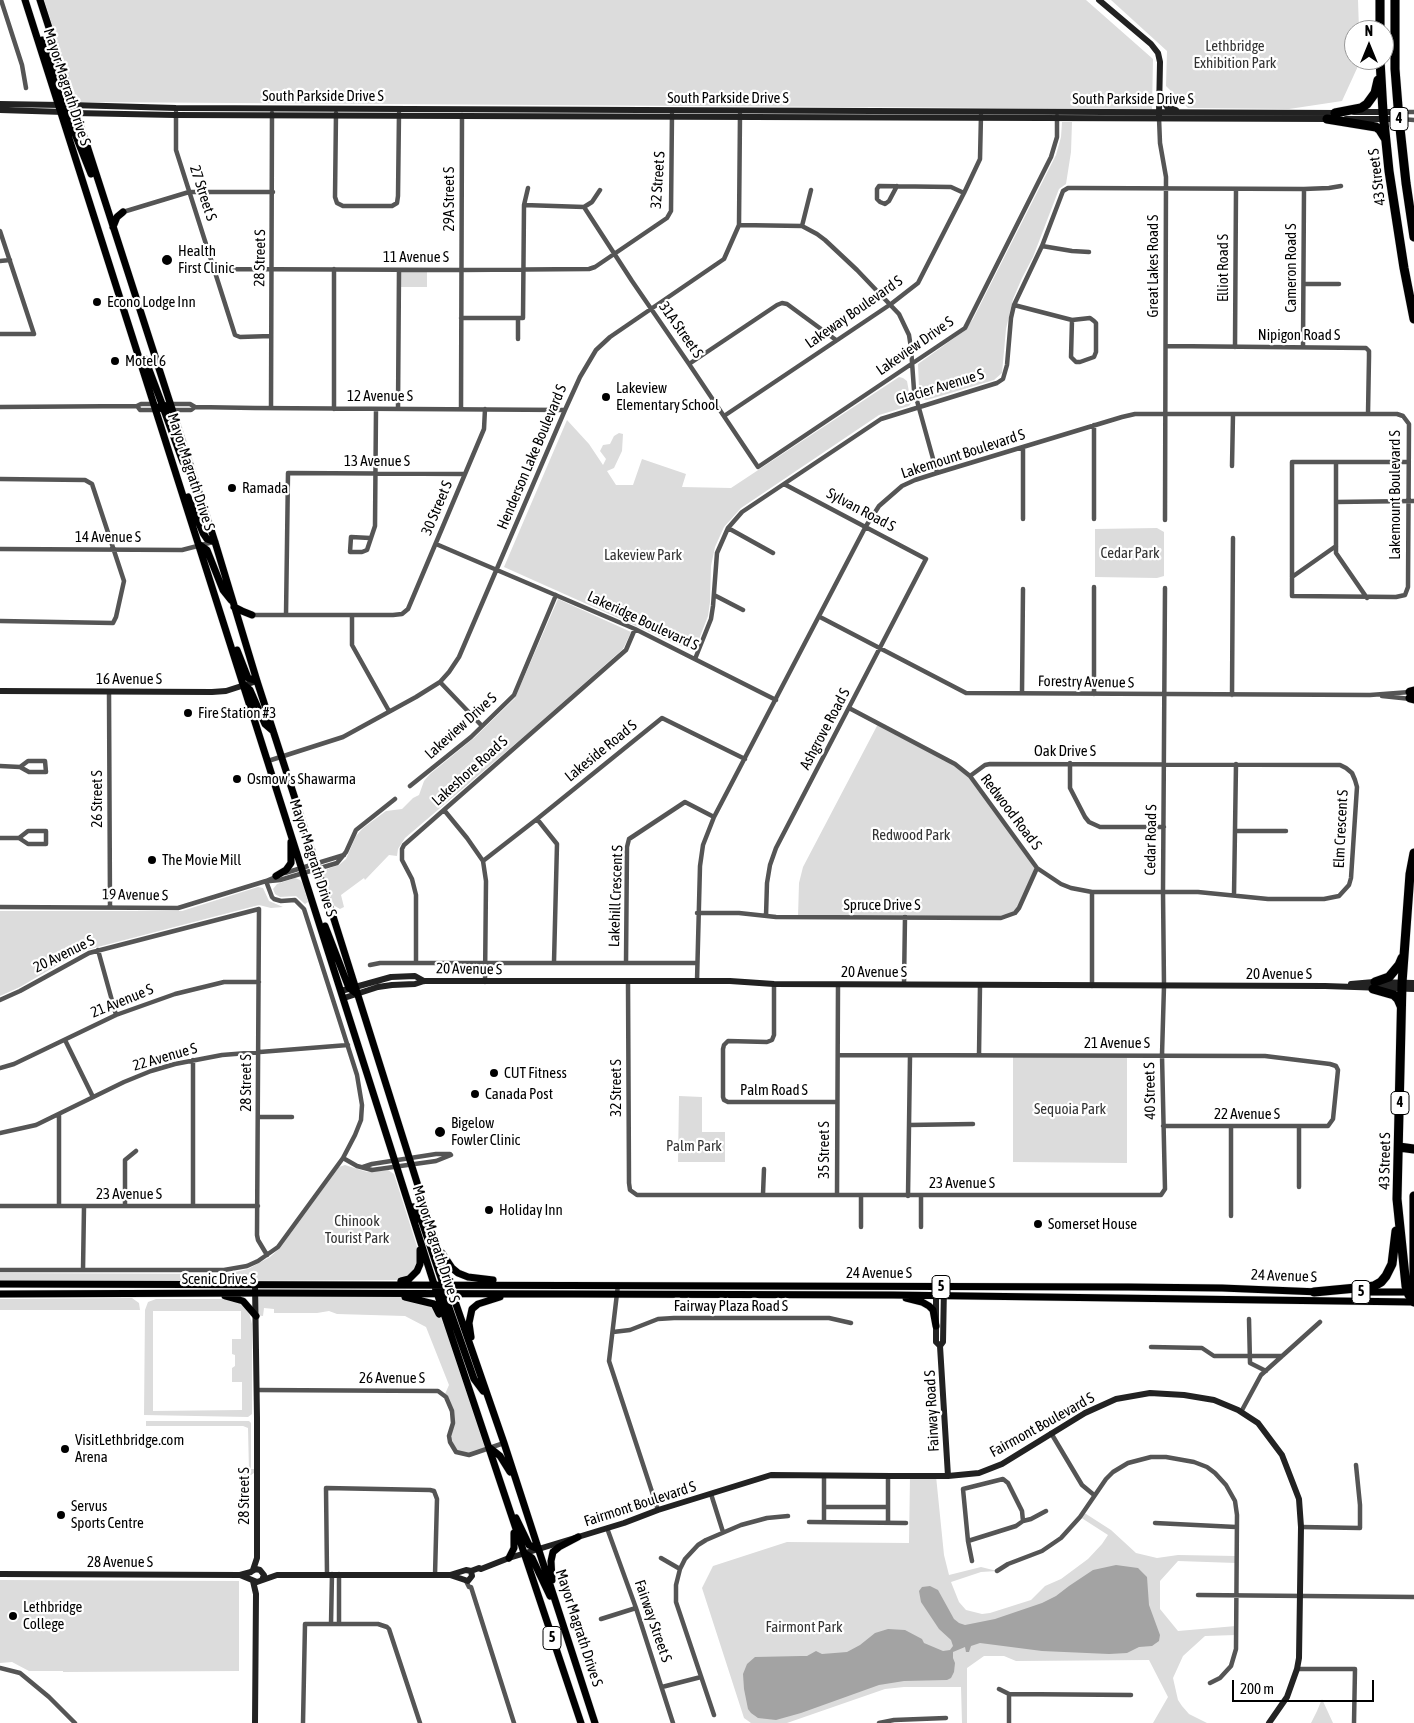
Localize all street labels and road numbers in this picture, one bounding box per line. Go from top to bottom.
street label: Mayor Magrath Drive S [40,26,94,148]
street label: South Parkside Drive S [262,87,384,105]
street label: South Parkside Drive S [667,89,789,107]
street label: South Parkside Drive S [1072,90,1194,108]
road number: 4 [1390,108,1408,130]
street label: 43 Street S [1365,147,1389,207]
street label: 32 Street S [647,151,669,209]
street label: 27 Street S [186,163,220,223]
street label: 29A Street S [440,167,458,231]
street label: Great Lakes Road S [1144,215,1162,317]
street label: Cameron Road S [1282,223,1300,313]
street label: 28 Street S [251,229,269,287]
street label: Elliot Road S [1214,234,1232,302]
street label: 11 Avenue S [383,248,449,266]
street label: Lakeway Boulevard S [802,272,906,352]
street label: 31A Street S [655,298,707,362]
street label: Lakeview Drive S [873,313,957,379]
street label: Nipigon Road S [1258,326,1340,344]
street label: Glacier Avenue S [894,365,986,409]
street label: Henderson Lake Boulevard S [493,382,571,532]
street label: 12 Avenue S [347,387,413,405]
street label: Mayor Magrath Drive S [164,411,218,533]
street label: Lakemount Boulevard S [899,425,1027,483]
street label: Lakemount Boulevard S [1386,430,1404,560]
street label: 13 Avenue S [344,452,410,470]
street label: 30 Street S [417,478,457,538]
street label: Sylvan Road S [823,484,899,536]
street label: 14 Avenue S [75,528,141,546]
street label: Lakeridge Boulevard S [585,587,701,655]
street label: 16 Avenue S [96,670,162,688]
street label: Forestry Avenue S [1038,672,1134,692]
street label: Ashgrove Road S [796,685,854,773]
street label: Lakeview Drive S [421,689,501,763]
street label: Lakeside Road S [561,716,641,786]
street label: Lakeshore Road S [428,732,512,810]
street label: Oak Drive S [1034,742,1096,760]
street label: 26 Street S [88,770,106,828]
street label: Redwood Road S [977,770,1045,854]
street label: Elm Crescent S [1330,789,1352,869]
street label: Mayor Magrath Drive S [286,797,340,919]
street label: Cedar Road S [1141,804,1161,876]
street label: Lakehill Crescent S [605,845,627,947]
street label: 19 Avenue S [102,885,168,905]
street label: Spruce Drive S [844,896,920,914]
street label: 20 Avenue S [30,931,98,977]
street label: 20 Avenue S [436,959,502,979]
street label: 20 Avenue S [841,963,907,981]
street label: 20 Avenue S [1246,965,1312,983]
street label: 21 Avenue S [88,980,156,1022]
street label: 21 Avenue S [1084,1034,1150,1052]
street label: 22 Avenue S [131,1039,199,1075]
street label: 28 Street S [237,1054,255,1112]
street label: 32 Street S [607,1059,625,1117]
street label: 40 Street S [1141,1062,1159,1120]
street label: Palm Road S [740,1081,808,1099]
road number: 4 [1391,1092,1409,1114]
street label: 22 Avenue S [1214,1105,1280,1123]
street label: 35 Street S [815,1121,833,1179]
street label: 43 Street S [1376,1132,1394,1190]
street label: 23 Avenue S [929,1174,995,1192]
street label: Mayor Magrath Drive S [409,1183,463,1305]
street label: 23 Avenue S [96,1185,162,1203]
street label: 24 Avenue S [846,1264,912,1282]
street label: 24 Avenue S [1251,1266,1317,1286]
street label: Scenic Drive S [182,1270,256,1288]
road number: 5 [932,1275,950,1298]
road number: 5 [1352,1280,1370,1304]
street label: Fairway Plaza Road S [674,1297,788,1315]
street label: 26 Avenue S [359,1369,425,1387]
street label: Fairway Road S [921,1370,943,1452]
street label: Fairmont Boulevard S [987,1389,1097,1461]
street label: 28 Street S [235,1467,253,1525]
street label: Fairmont Boulevard S [582,1477,698,1531]
street label: 28 Avenue S [87,1553,153,1571]
street label: Mayor Magrath Drive S [552,1567,606,1689]
street label: Fairway Street S [631,1577,675,1665]
road number: 5 [543,1626,561,1650]

